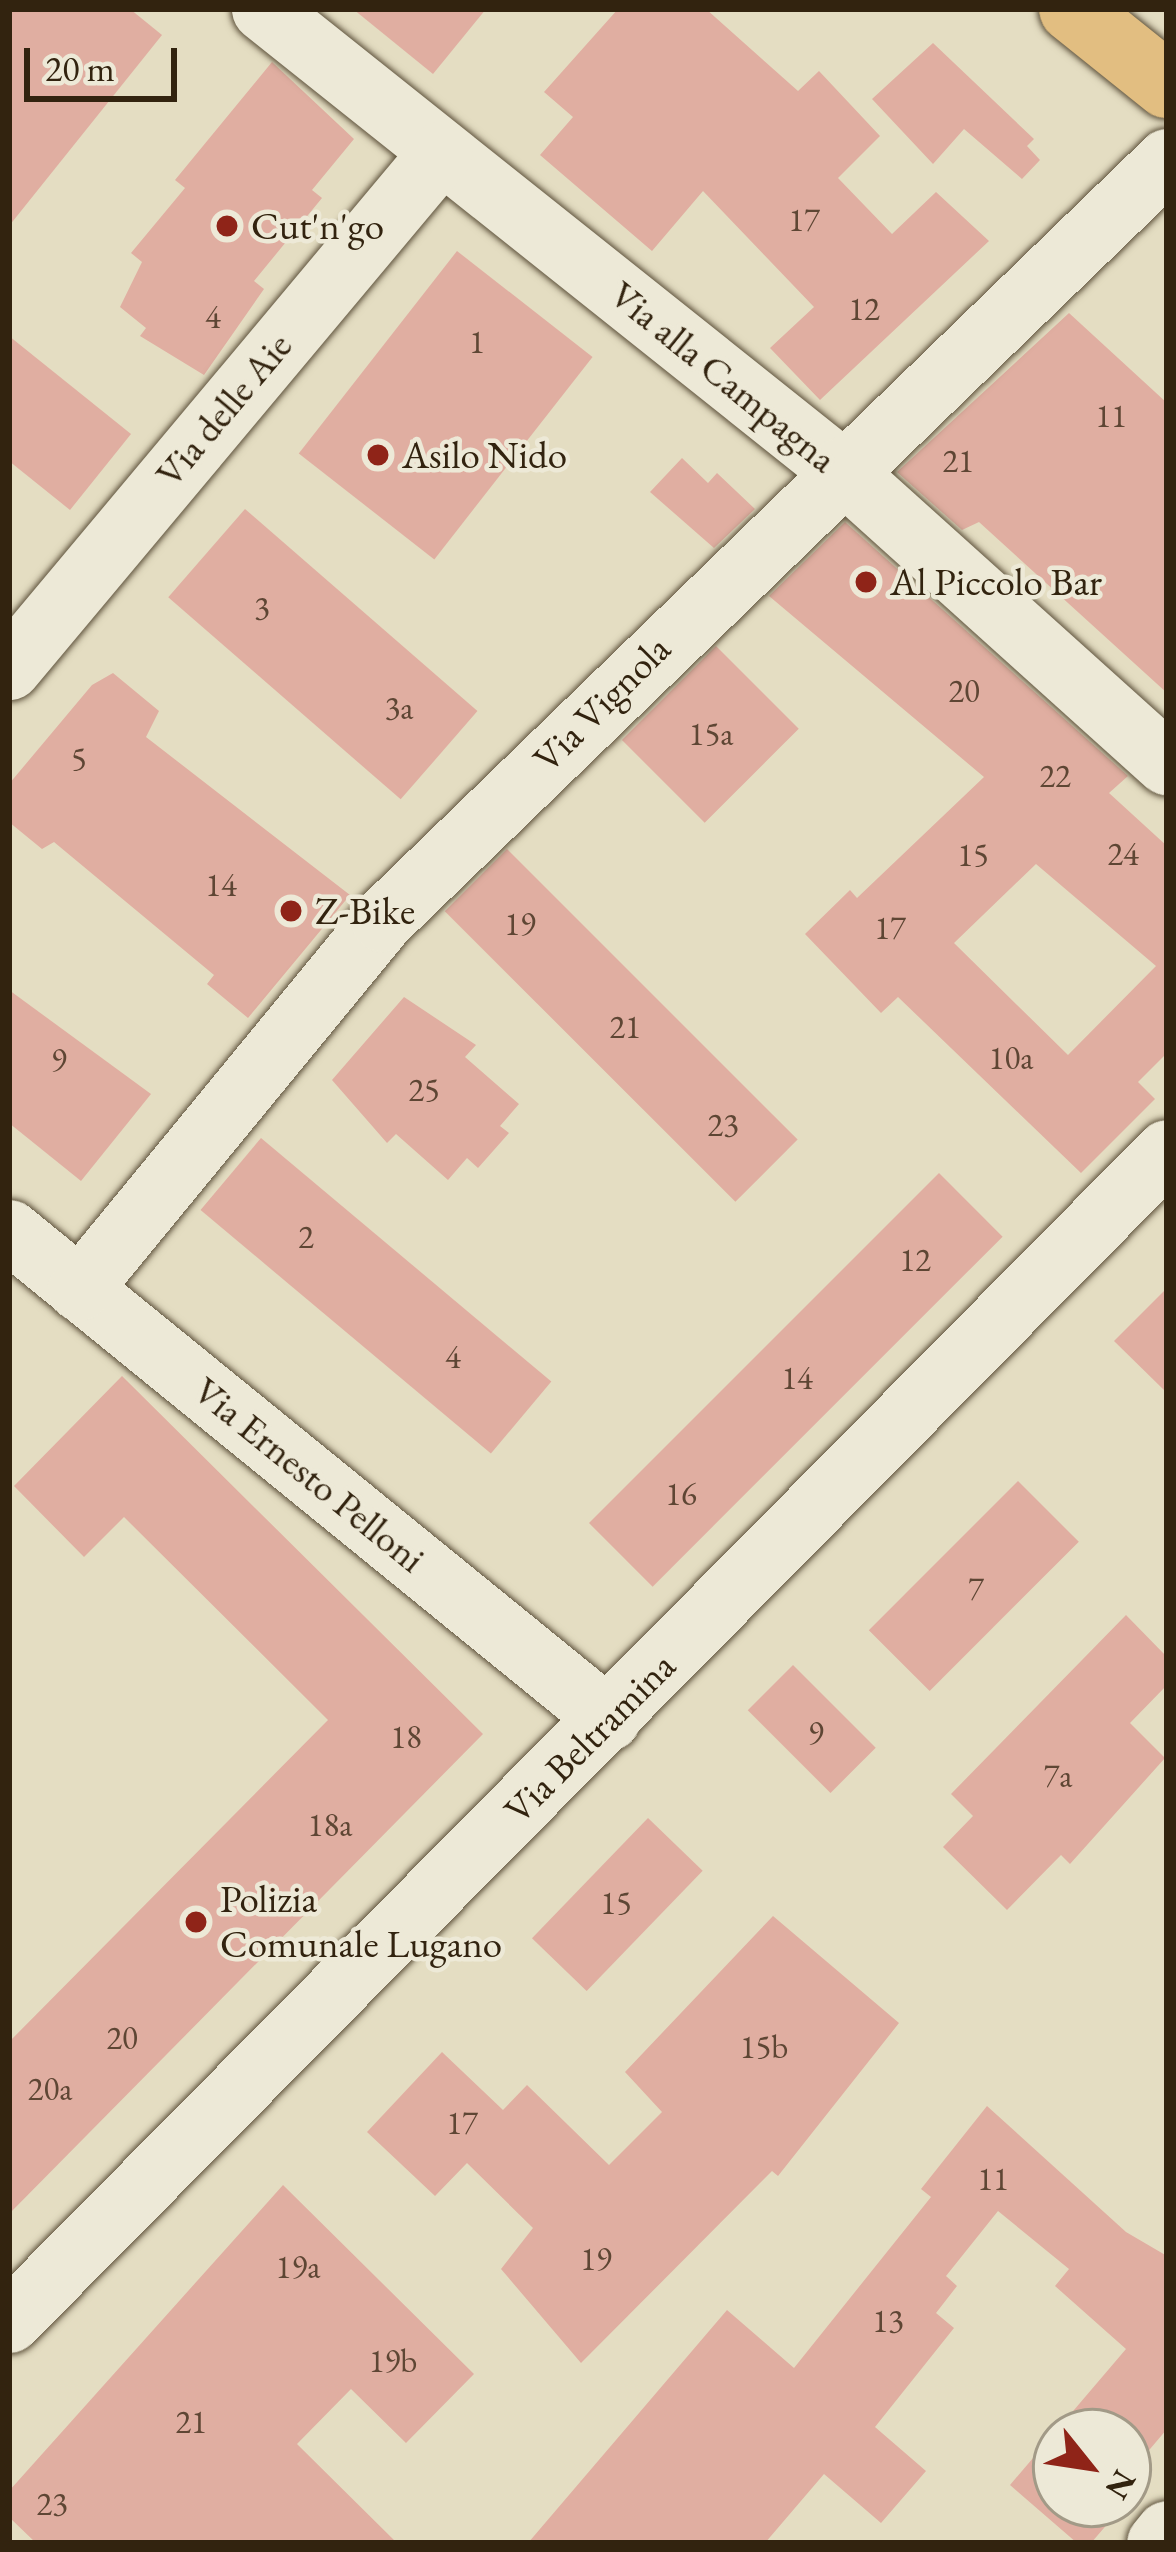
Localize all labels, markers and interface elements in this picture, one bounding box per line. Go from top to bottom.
scale bar [30,24,183,98]
text: 20 m [45,45,115,92]
house number: 17 [788,200,820,240]
place label: Cut'n'go [251,203,384,249]
marker: Cut'n'go [214,213,240,239]
street label: Via alla Campagna [600,271,846,483]
house number: 12 [848,289,880,329]
house number: 4 [205,297,221,337]
house number: 1 [469,322,485,362]
street label: Via delle Aie [146,323,302,497]
house number: 11 [1095,396,1127,436]
place label: Asilo Nido [402,432,567,478]
house number: 21 [942,441,974,481]
marker: Asilo Nido [365,442,391,468]
place label: Al Piccolo Bar [890,559,1102,605]
marker: Al Piccolo Bar [853,569,879,595]
house number: 3 [254,588,270,628]
street label: Via Vignola [524,626,680,782]
house number: 20 [948,671,980,711]
house number: 3a [384,688,414,728]
house number: 15a [689,714,733,754]
house number: 5 [71,739,87,779]
house number: 22 [1039,756,1071,796]
house number: 24 [1107,834,1139,874]
house number: 15 [957,835,989,875]
house number: 14 [205,865,237,905]
place label: Z-Bike [315,888,415,934]
marker: Z-Bike [278,898,304,924]
house number: 19 [504,904,536,944]
house number: 17 [874,908,906,948]
house number: 21 [609,1007,641,1047]
house number: 10a [989,1038,1033,1078]
house number: 9 [51,1040,67,1080]
house number: 25 [408,1070,440,1110]
house number: 23 [707,1105,739,1145]
house number: 2 [298,1217,314,1257]
house number: 12 [899,1240,931,1280]
house number: 4 [445,1337,461,1377]
house number: 14 [781,1358,813,1398]
street label: Via Ernesto Pelloni [184,1367,434,1583]
house number: 16 [665,1474,697,1514]
house number: 7 [968,1569,984,1609]
street label: Via Beltramina [495,1643,685,1833]
house number: 9 [808,1713,824,1753]
house number: 18 [390,1717,422,1757]
house number: 7a [1043,1756,1073,1796]
house number: 18a [308,1805,352,1845]
place label: Polizia Comunale Lugano [220,1877,502,1968]
house number: 15 [600,1883,632,1923]
marker: Polizia Comunale Lugano [183,1909,209,1935]
house number: 20 [106,2018,138,2058]
house number: 15b [740,2027,788,2067]
house number: 20a [28,2069,72,2109]
house number: 17 [446,2103,478,2143]
house number: 11 [977,2159,1009,2199]
house number: 19 [580,2239,612,2279]
house number: 19a [276,2247,320,2287]
house number: 13 [872,2301,904,2341]
house number: 19b [369,2341,417,2381]
house number: 21 [175,2402,207,2442]
north arrow [1032,2408,1152,2528]
text: N [1096,2462,1146,2507]
house number: 23 [36,2484,68,2524]

